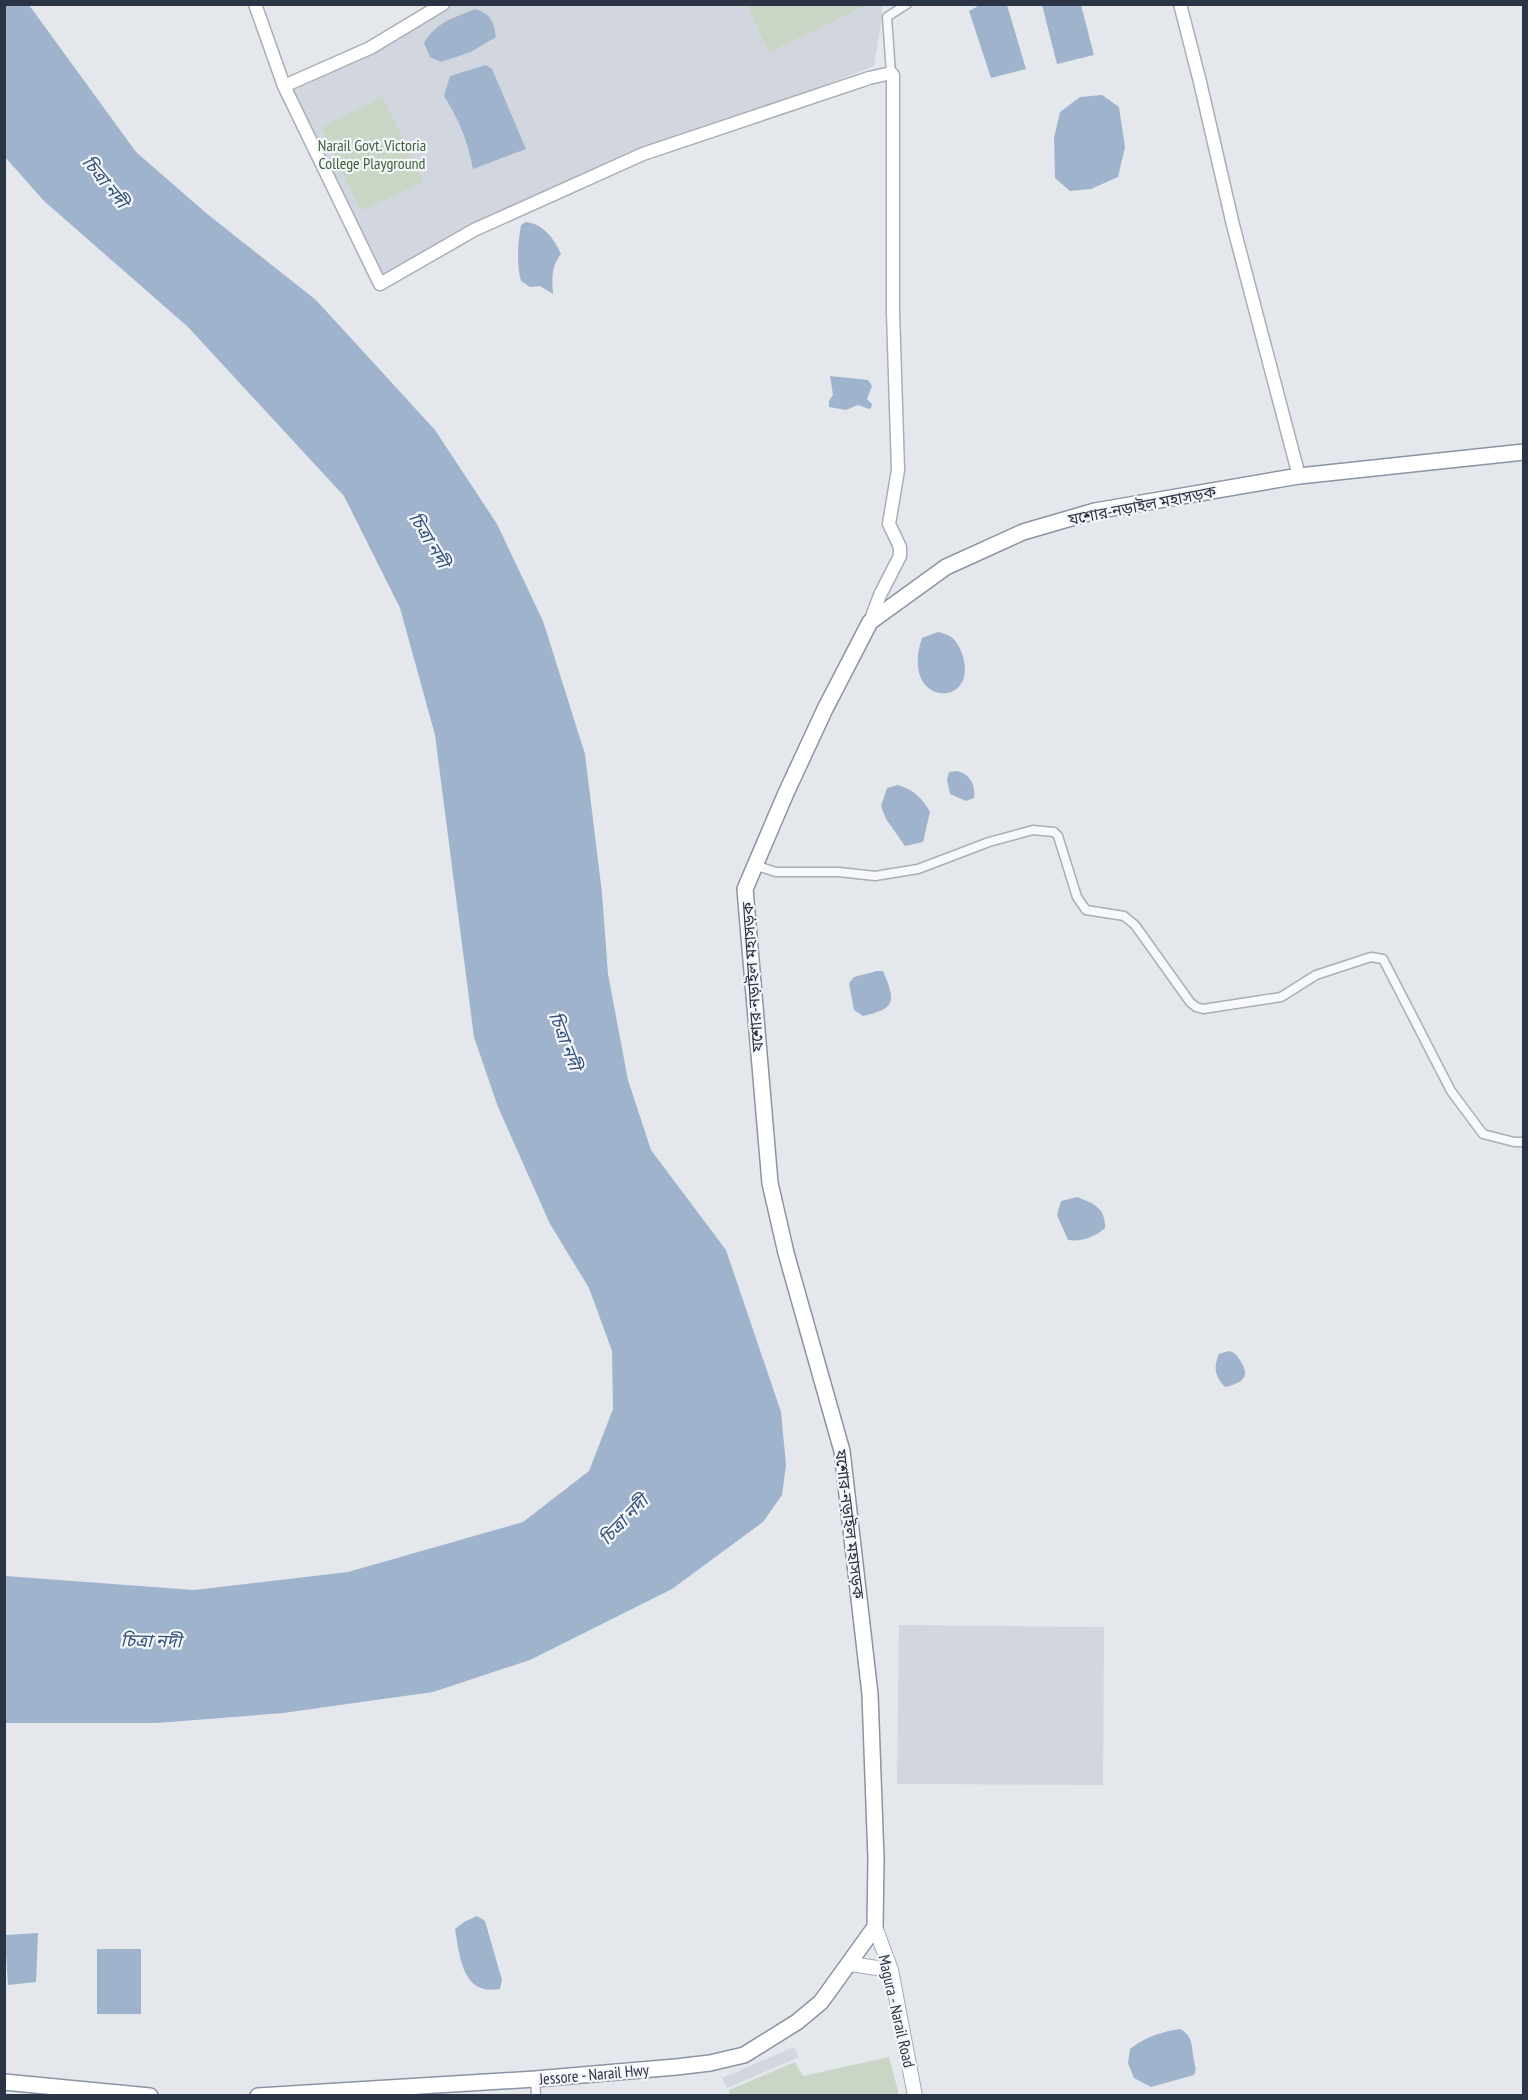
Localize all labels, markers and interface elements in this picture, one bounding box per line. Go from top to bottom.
park label: Narail Govt. Victoria College Playground [318,135,426,173]
water label: চিত্রা নদী [77,151,135,215]
street label: যশোর-নড়াইল মহাসড়ক [1065,481,1219,529]
water label: চিত্রা নদী [404,508,457,574]
street label: যশোর-নড়াইল মহাসড়ক [737,900,767,1054]
water label: চিত্রা নদী [544,1008,588,1076]
street label: যশোর-নড়াইল মহাসড়ক [831,1447,869,1601]
water label: চিত্রা নদী [594,1488,655,1549]
water label: চিত্রা নদী [121,1628,185,1653]
street label: Magura - Narail Road [874,1953,920,2069]
street label: Jessore - Narail Hwy [537,2059,650,2089]

